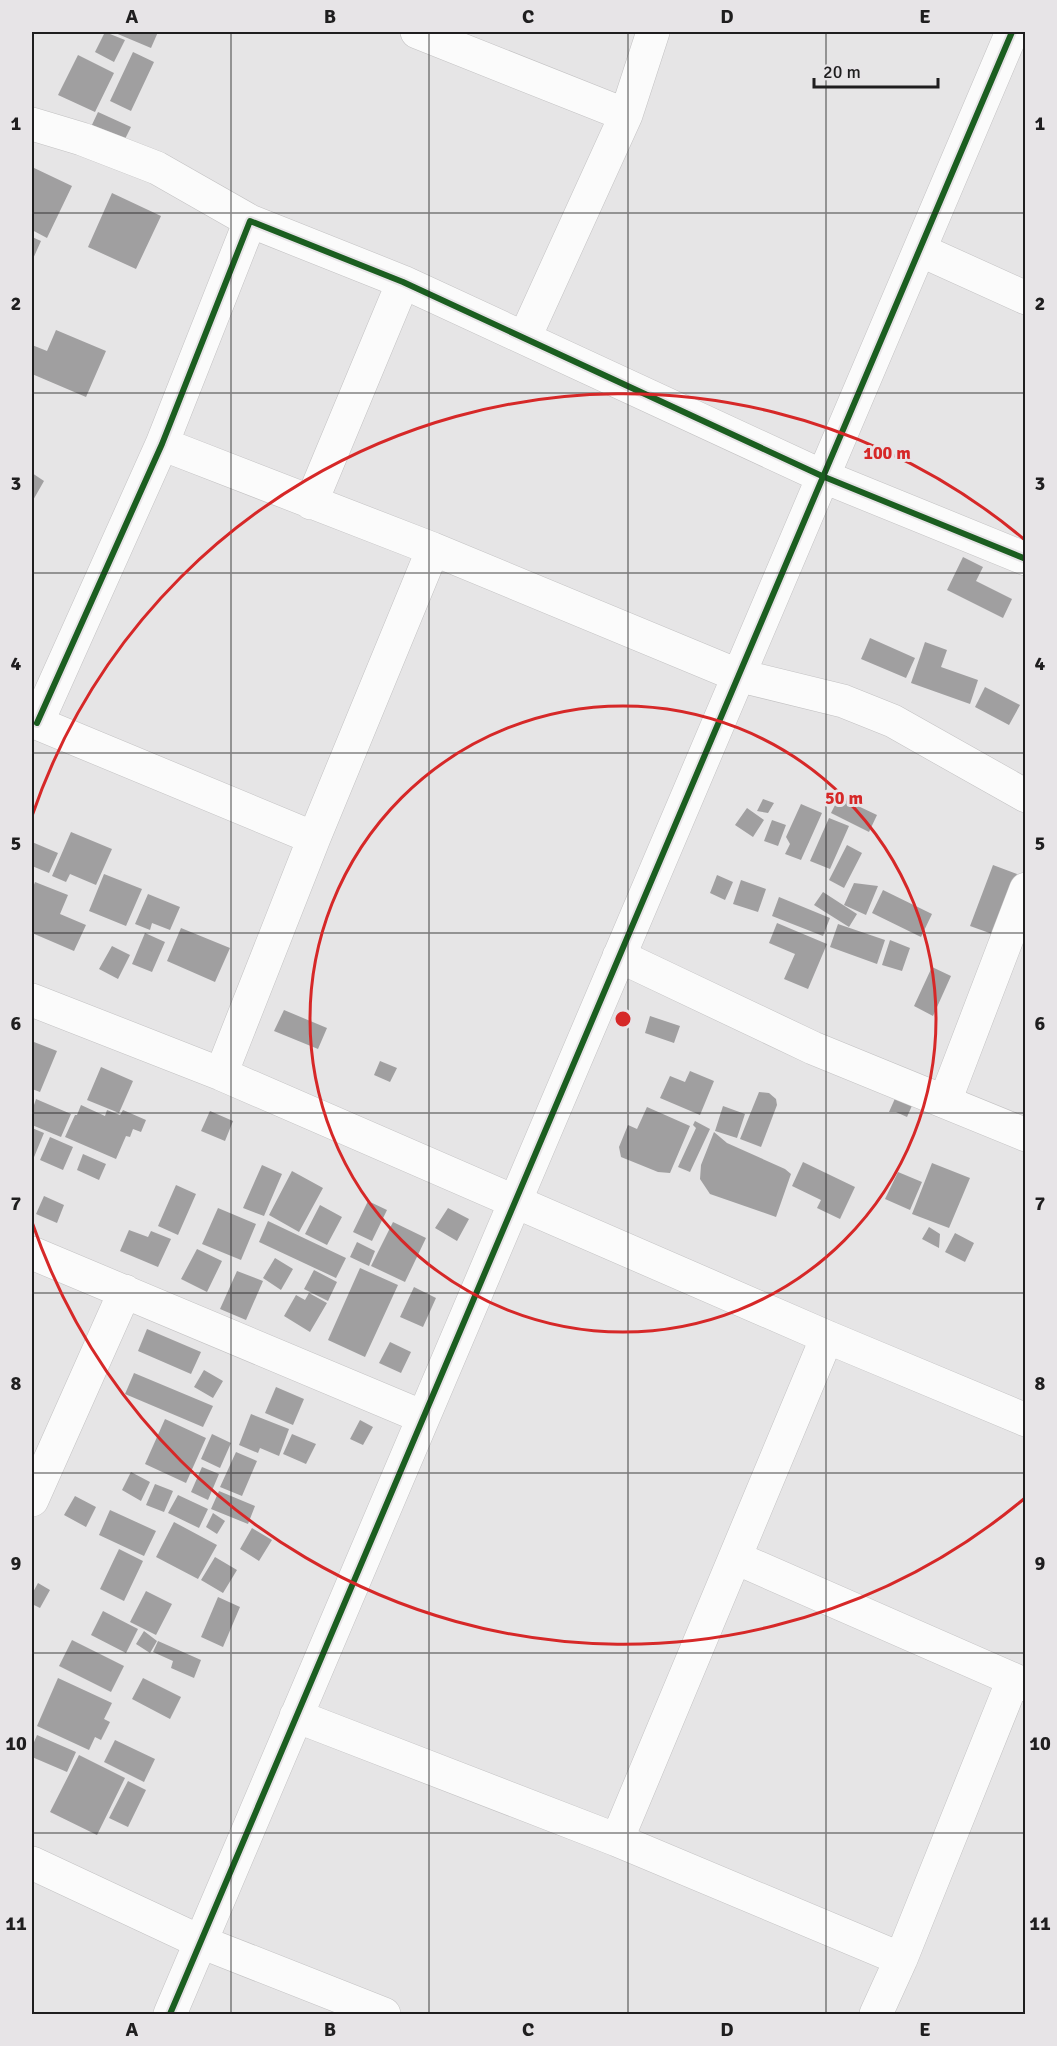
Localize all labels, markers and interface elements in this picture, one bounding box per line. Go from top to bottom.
text: A [126,4,139,29]
text: B [324,4,336,29]
text: C [522,4,534,29]
text: D [720,4,734,29]
text: E [919,4,931,29]
scale bar [814,51,938,89]
text: 20 m [823,61,861,83]
text: 1 [11,111,22,136]
text: 1 [1035,111,1046,136]
text: 2 [11,291,21,316]
text: 2 [1035,291,1045,316]
text: 100 m [863,442,911,464]
text: 3 [11,471,21,496]
text: 3 [1035,471,1045,496]
text: 4 [11,651,22,676]
text: 4 [1035,651,1046,676]
text: 50 m [825,787,863,809]
text: 5 [11,831,21,856]
text: 5 [1035,831,1045,856]
centre of rings [613,1009,633,1029]
text: 6 [11,1011,22,1036]
text: 6 [1035,1011,1046,1036]
text: 7 [11,1191,22,1216]
text: 7 [1035,1191,1046,1216]
text: 8 [11,1371,22,1396]
text: 8 [1035,1371,1046,1396]
text: 9 [11,1551,22,1576]
text: 9 [1035,1551,1046,1576]
text: 10 [5,1731,27,1756]
text: 10 [1029,1731,1051,1756]
text: 11 [5,1911,27,1936]
text: 11 [1029,1911,1051,1936]
text: A [126,2017,139,2042]
text: B [324,2017,336,2042]
text: C [522,2017,534,2042]
text: D [720,2017,734,2042]
text: E [919,2017,931,2042]

